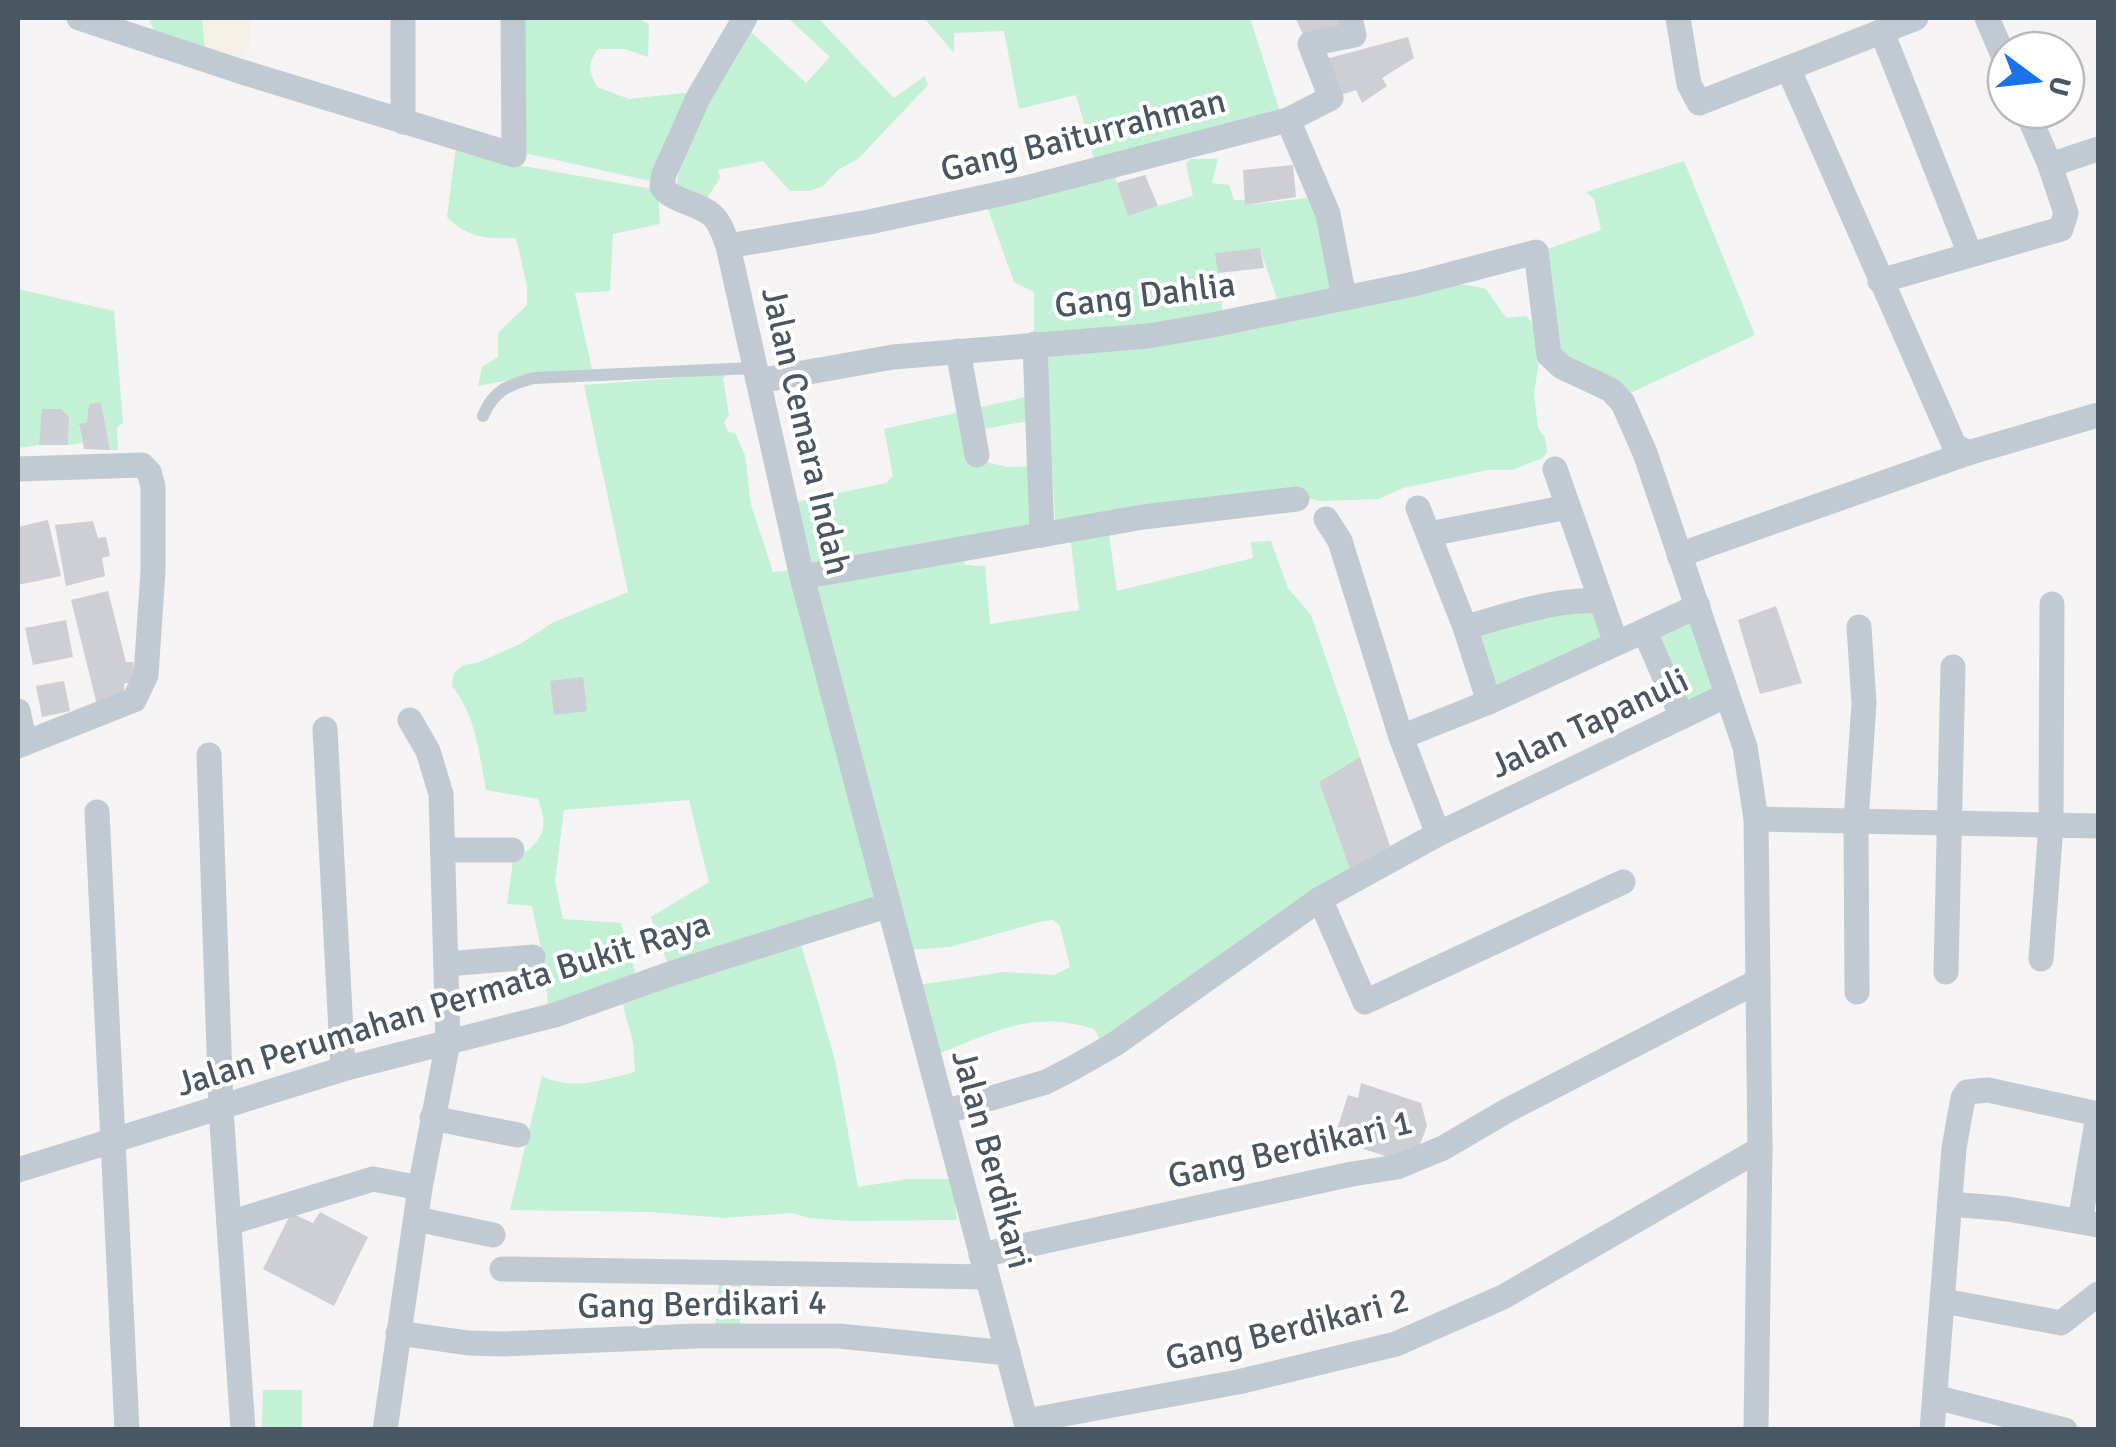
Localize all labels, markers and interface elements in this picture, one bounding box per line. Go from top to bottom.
north arrow [1986,30,2086,130]
text: U [2040,73,2078,100]
street label: Gang Baiturrahman [936,79,1230,191]
street label: Gang Dahlia [1052,263,1238,327]
street label: Jalan Cemara Indah [752,283,860,579]
street label: Jalan Tapanuli [1483,658,1695,788]
street label: Jalan Perumahan Permata Bukit Raya [171,902,715,1106]
street label: Jalan Berdikari [942,1045,1042,1273]
street label: Gang Berdikari 1 [1164,1100,1416,1198]
street label: Gang Berdikari 2 [1161,1278,1413,1380]
street label: Gang Berdikari 4 [577,1280,827,1328]

